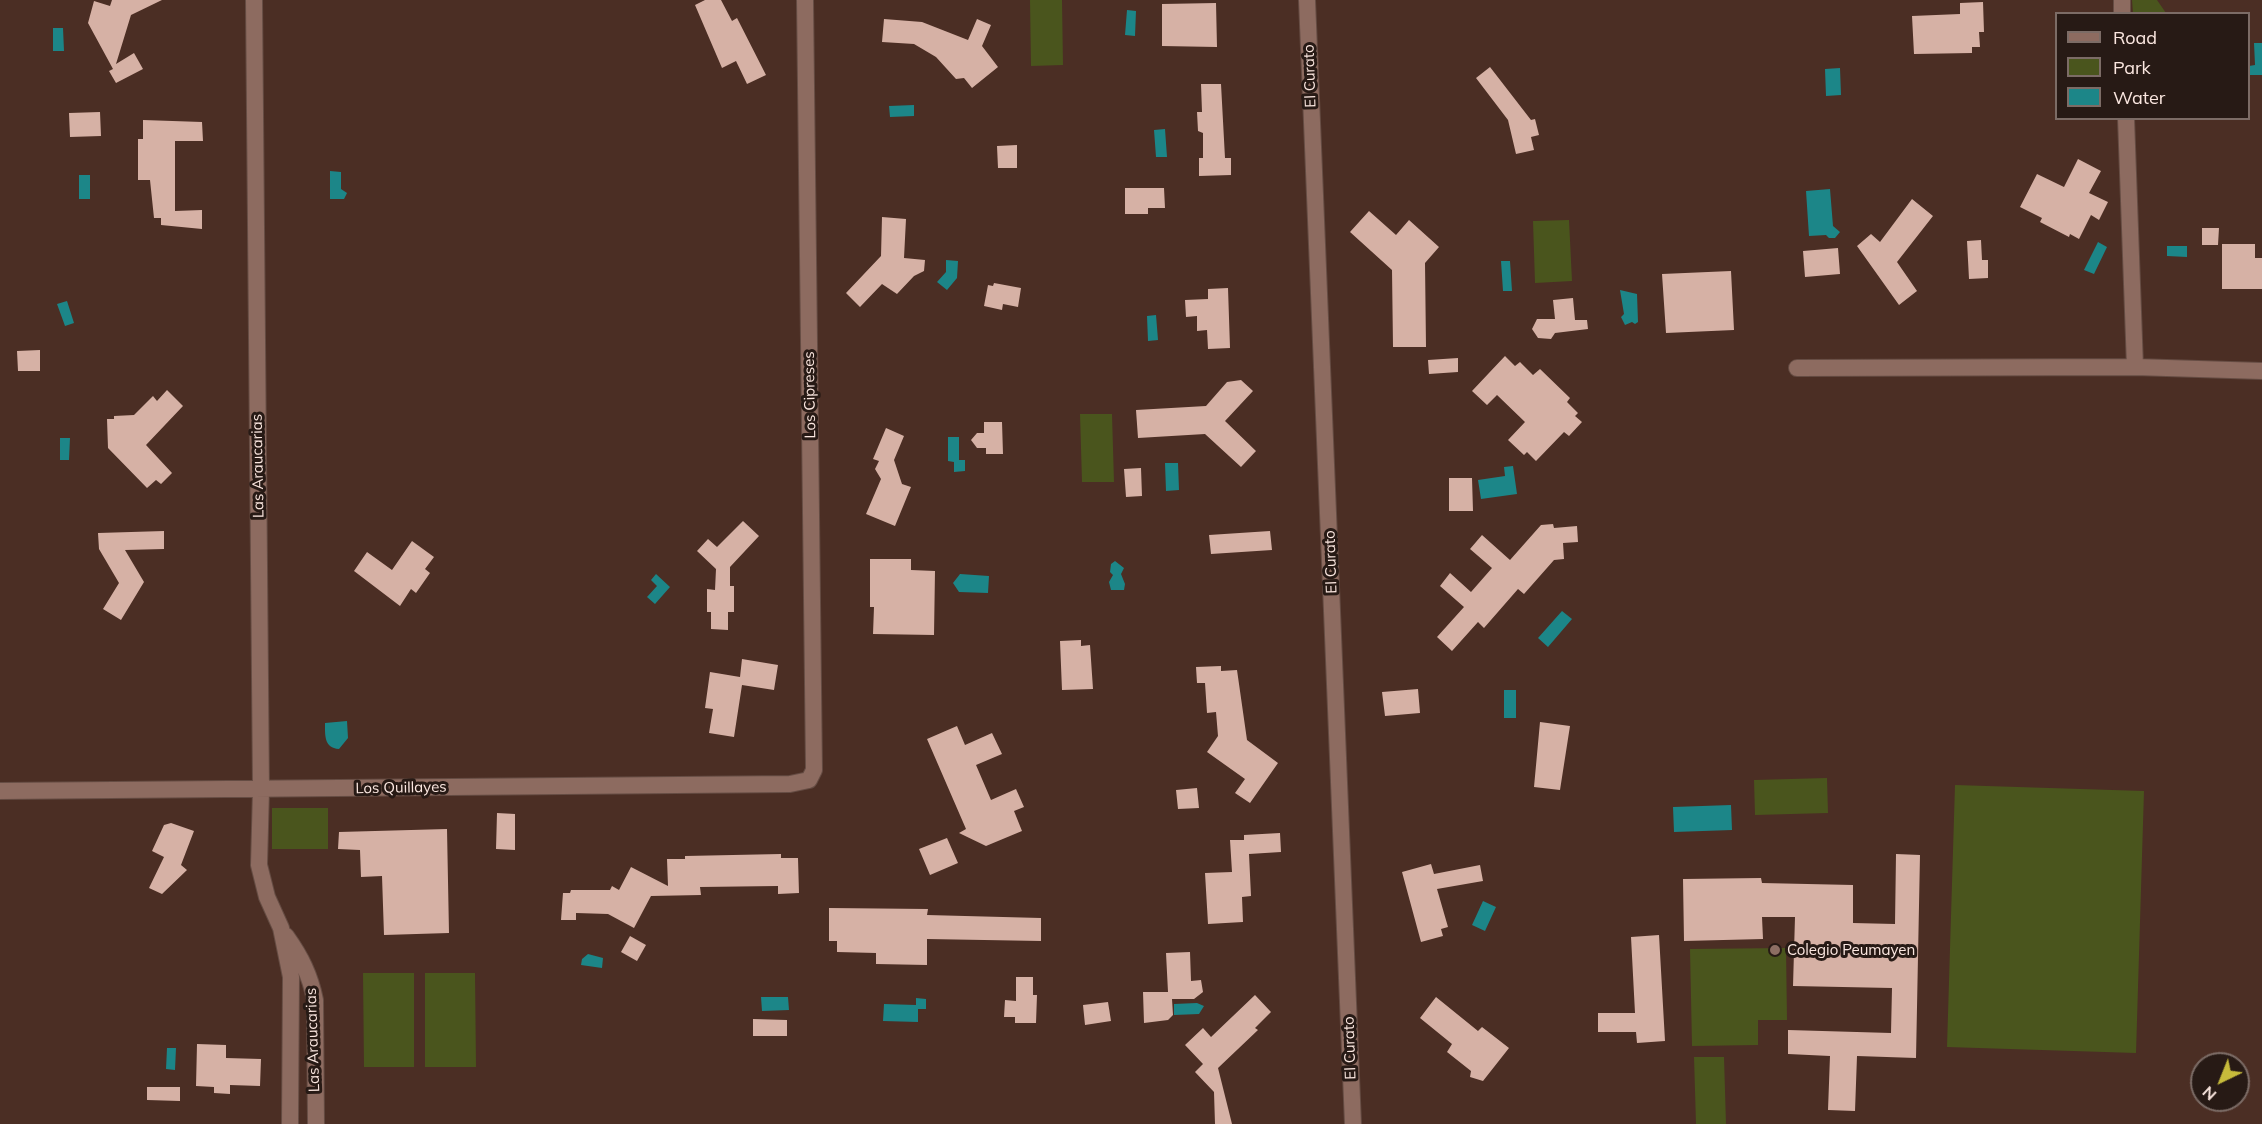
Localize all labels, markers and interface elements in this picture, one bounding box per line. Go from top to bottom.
legend [2055,12,2250,120]
text: Road [2113,26,2157,49]
street label: El Curato [1300,44,1320,108]
text: Park [2113,56,2151,79]
text: Water [2113,86,2165,109]
street label: Los Cipreses [800,351,820,439]
street label: Las Araucarias [248,414,268,518]
street label: El Curato [1321,530,1341,594]
street label: Los Quillayes [355,778,447,798]
place label: Colegio Peumayen [1787,941,1915,959]
marker: Colegio Peumayen [1768,943,1782,957]
street label: Las Araucarias [302,988,324,1092]
street label: El Curato [1340,1016,1360,1080]
north arrow [2190,1052,2250,1112]
text: N [2198,1082,2220,1105]

